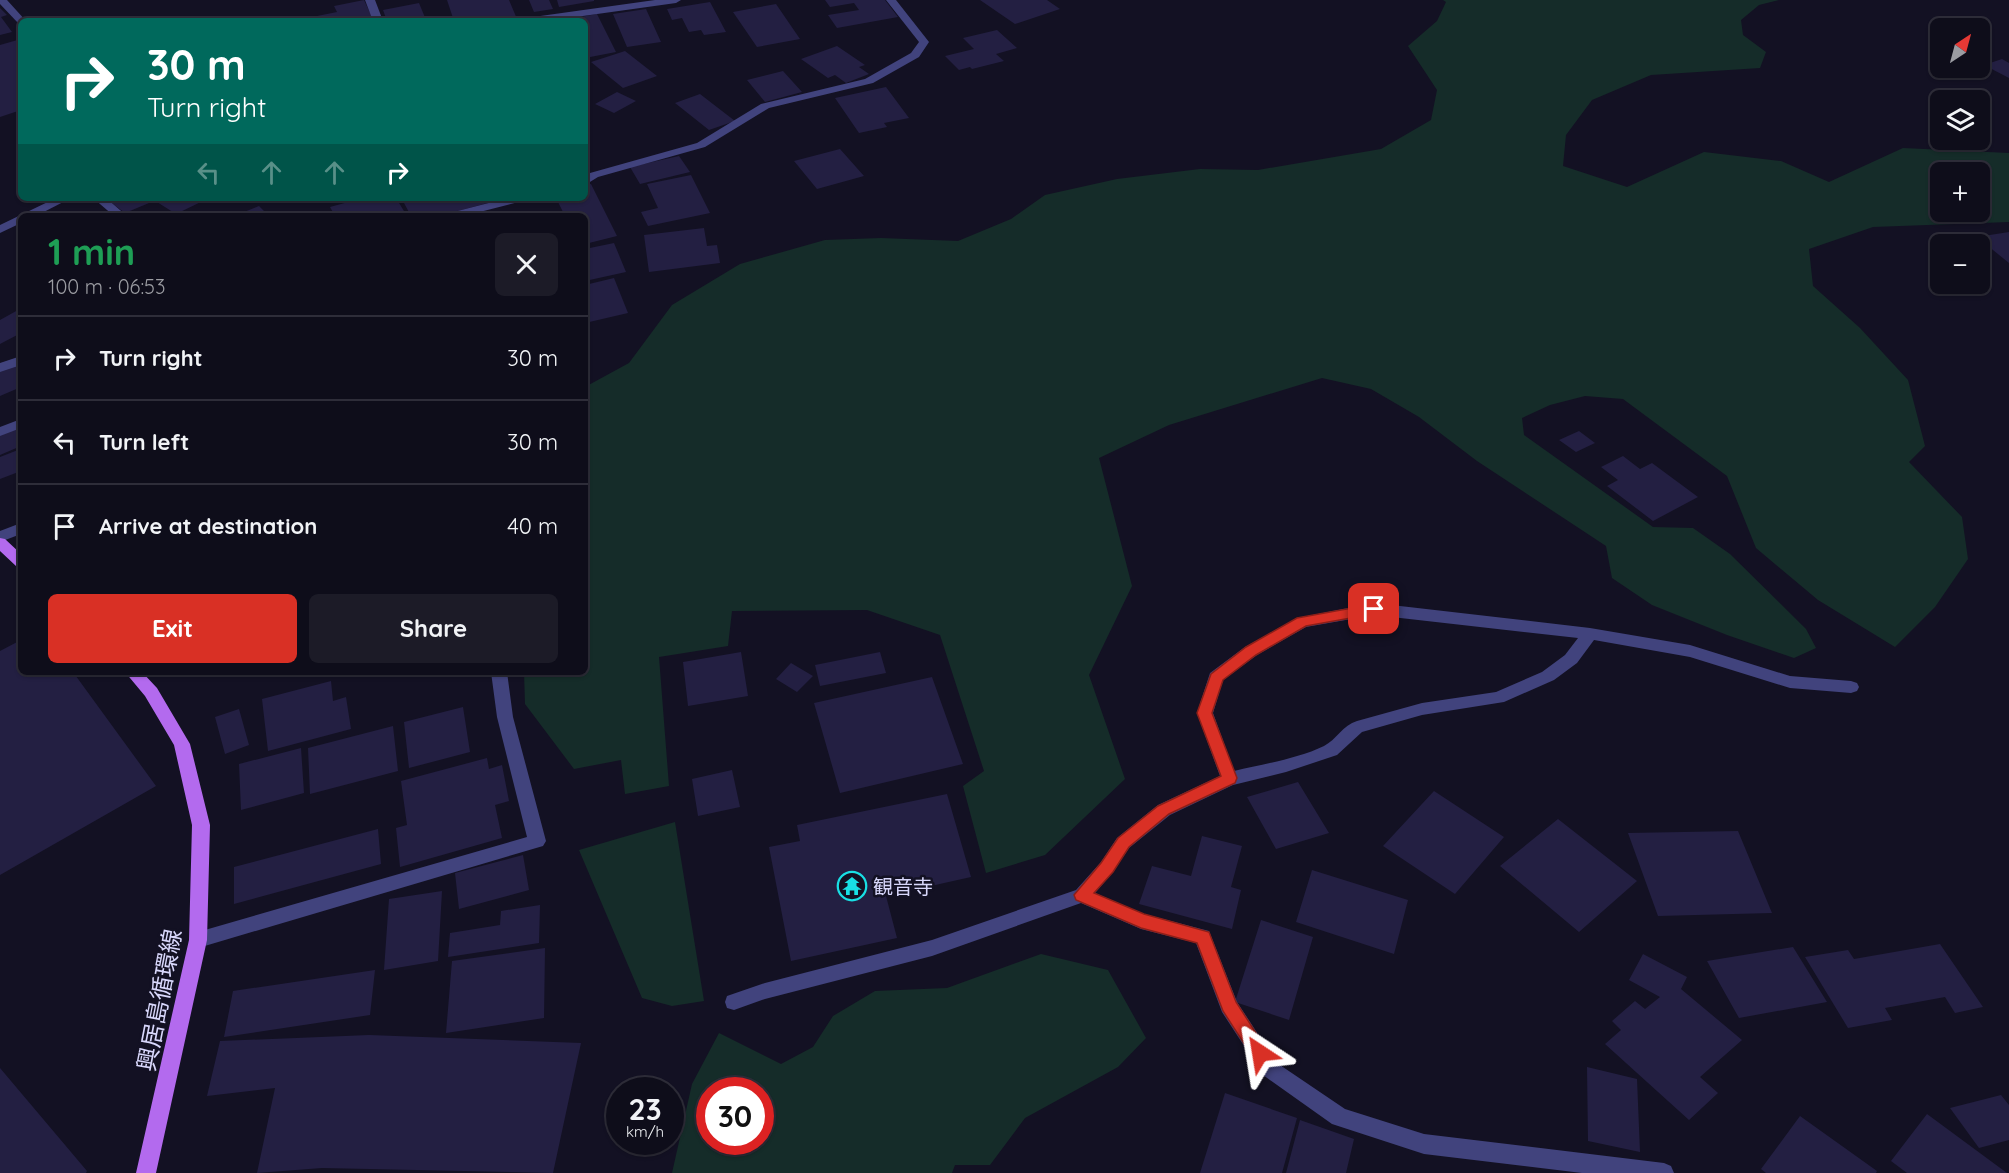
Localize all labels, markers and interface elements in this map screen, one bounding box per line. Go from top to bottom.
north arrow [1930,18,1990,78]
map controls [1930,18,1990,294]
text: 30 m [147,38,246,91]
icon: right [48,42,126,120]
text: Turn right [147,90,266,124]
button: layers [1930,90,1990,150]
icon: left [192,156,225,189]
icon: ahead [255,156,288,189]
icon: ahead [318,156,351,189]
icon: right [381,156,414,189]
button: + [1930,162,1990,222]
text: 1 min [48,229,135,274]
button: close [495,233,558,296]
button: − [1930,234,1990,294]
text: 100 m · 06:53 [48,274,166,299]
icon: right [48,342,81,375]
text: Turn right [99,344,203,372]
text: 30 m [507,344,558,372]
icon: left [48,426,81,459]
text: Turn left [99,428,189,456]
text: 30 m [507,428,558,456]
icon: arrive [48,510,81,543]
text: Arrive at destination [99,512,317,540]
text: 40 m [507,512,558,540]
pin [1348,583,1399,634]
icon: arrive [1357,592,1390,625]
button: Exit [48,594,297,663]
button: Share [309,594,558,663]
temple icon: 観音寺 [836,870,868,902]
place label: 観音寺 [873,874,933,899]
street label: 興居島循環線 [131,926,187,1074]
position arrow [1228,1021,1292,1085]
speed limit sign: 30 [696,1077,774,1155]
text: 23 [628,1090,662,1128]
text: km/h [626,1122,664,1141]

